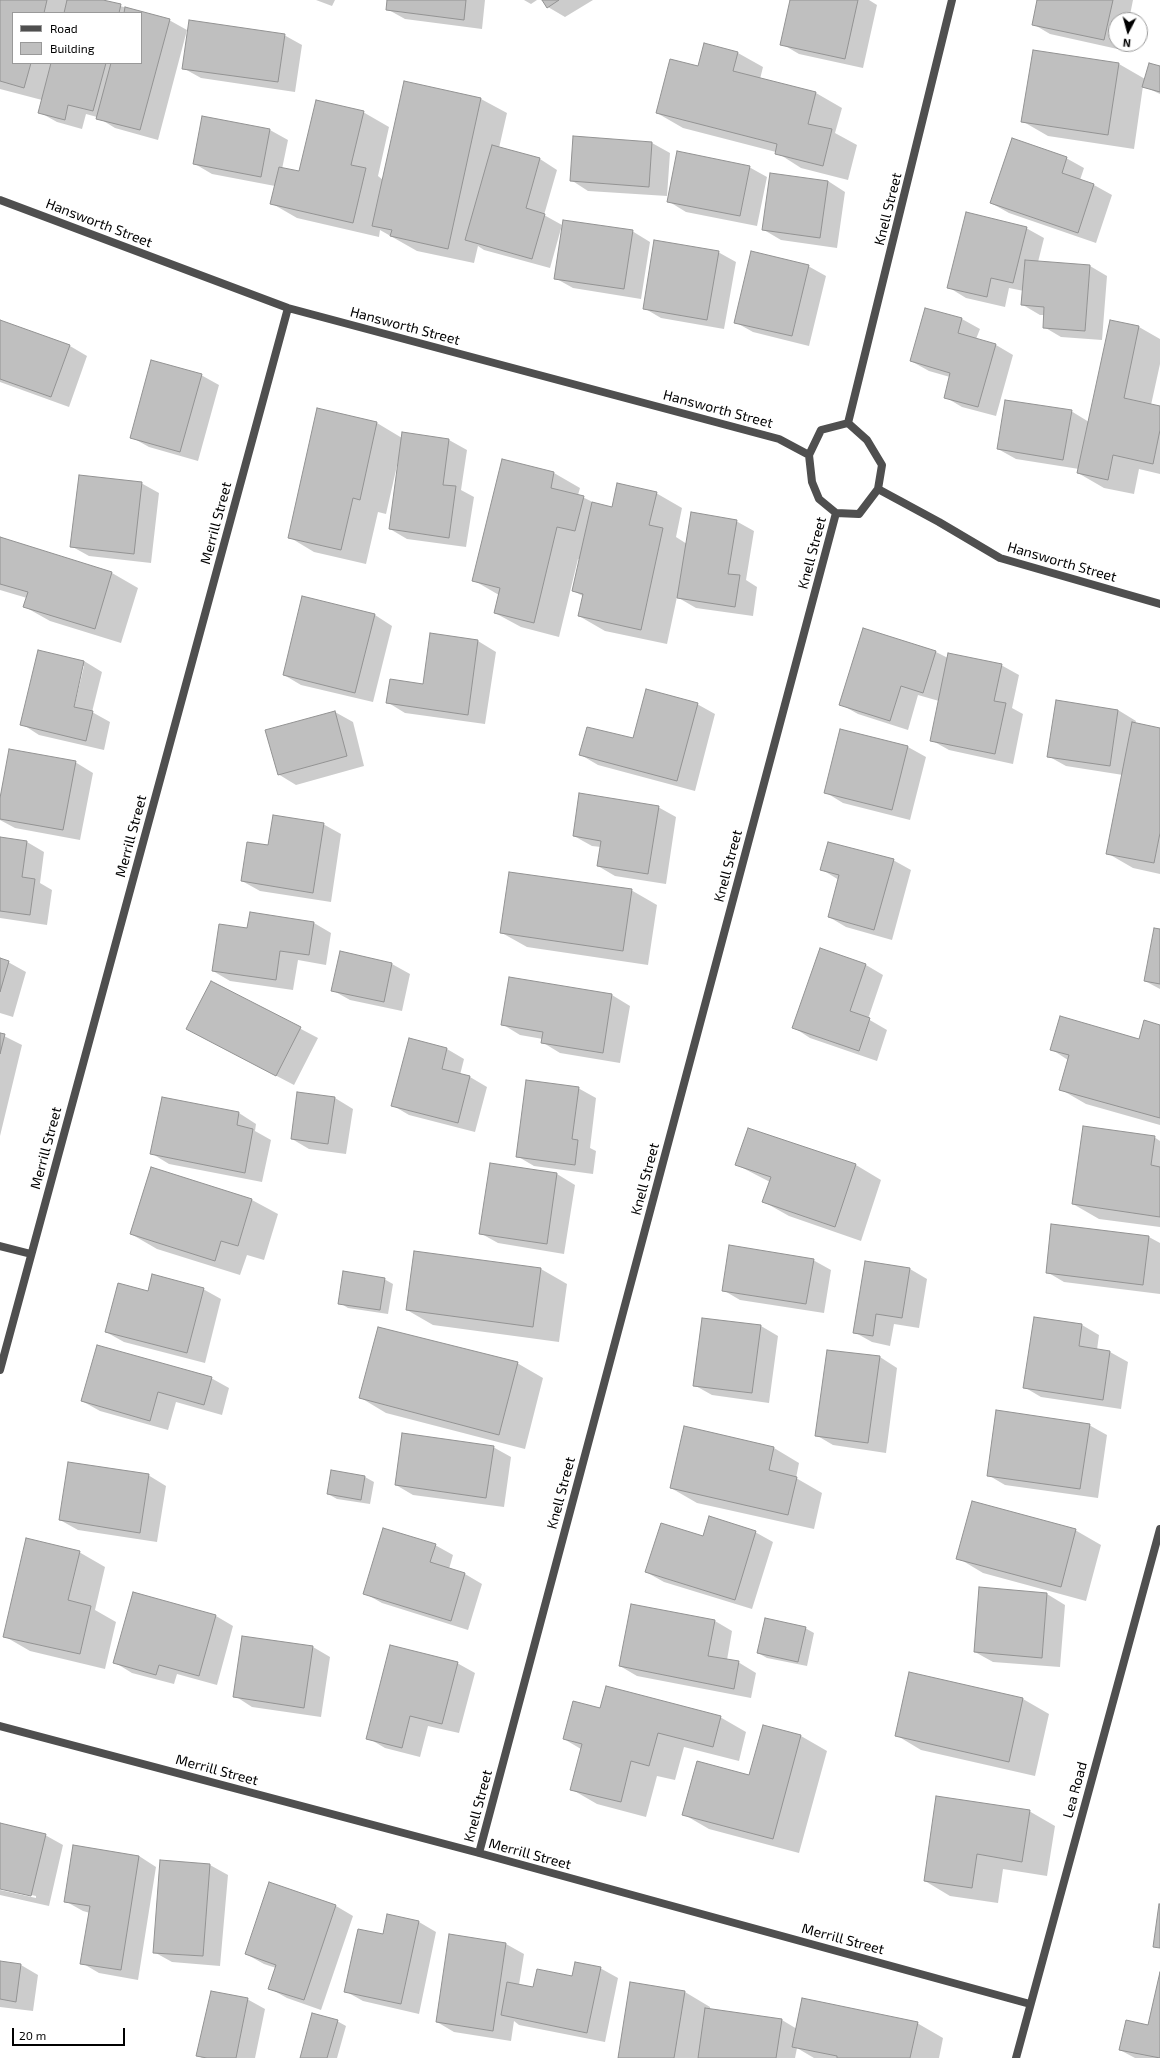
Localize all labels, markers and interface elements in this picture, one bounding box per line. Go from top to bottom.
legend [12,12,142,64]
north arrow [1108,12,1148,52]
text: Road [50,21,78,35]
text: N [1122,37,1131,50]
text: Building [50,41,94,55]
street label: Knell Street [871,171,905,247]
street label: Hansworth Street [43,195,155,251]
street label: Hansworth Street [348,303,462,349]
street label: Hansworth Street [661,386,775,432]
street label: Merrill Street [197,480,235,566]
street label: Knell Street [794,515,830,591]
street label: Hansworth Street [1005,538,1119,586]
street label: Merrill Street [112,793,150,879]
street label: Knell Street [710,828,746,904]
street label: Merrill Street [27,1105,65,1191]
street label: Knell Street [627,1141,663,1217]
street label: Knell Street [543,1455,579,1531]
street label: Merrill Street [174,1751,260,1789]
street label: Lea Road [1059,1760,1091,1820]
street label: Knell Street [460,1768,496,1844]
street label: Merrill Street [487,1835,573,1873]
street label: Merrill Street [800,1920,886,1958]
scale bar [14,2020,127,2046]
text: 20 m [19,2028,46,2042]

